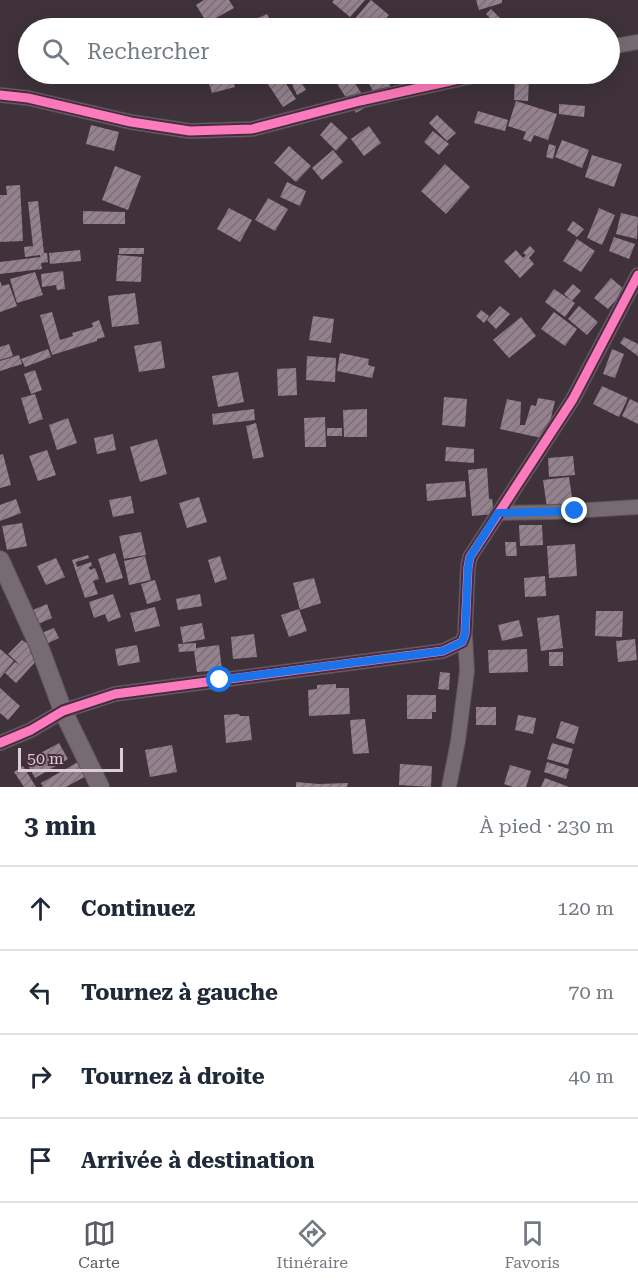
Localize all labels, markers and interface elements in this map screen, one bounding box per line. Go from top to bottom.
search box [18,18,620,84]
icon: search [39,35,72,68]
text: Rechercher [87,39,209,64]
route end [561,497,587,523]
route start [206,666,232,692]
scale bar [18,745,123,772]
text: 50 m [27,749,64,768]
text: 3 min [24,811,96,841]
text: À pied · 230 m [480,814,614,838]
icon: ahead [24,892,57,925]
text: Continuez [81,896,195,921]
text: 120 m [557,896,614,920]
icon: left [24,976,57,1009]
text: Tournez à gauche [81,980,278,1005]
text: 70 m [568,980,614,1004]
icon: right [24,1060,57,1093]
text: Tournez à droite [81,1064,265,1089]
text: 40 m [568,1064,614,1088]
icon: arrive [24,1144,57,1177]
text: Arrivée à destination [81,1148,315,1173]
tab: Carte [78,1217,120,1272]
tab: Itinéraire [276,1217,348,1272]
tab: Favoris [505,1217,560,1272]

